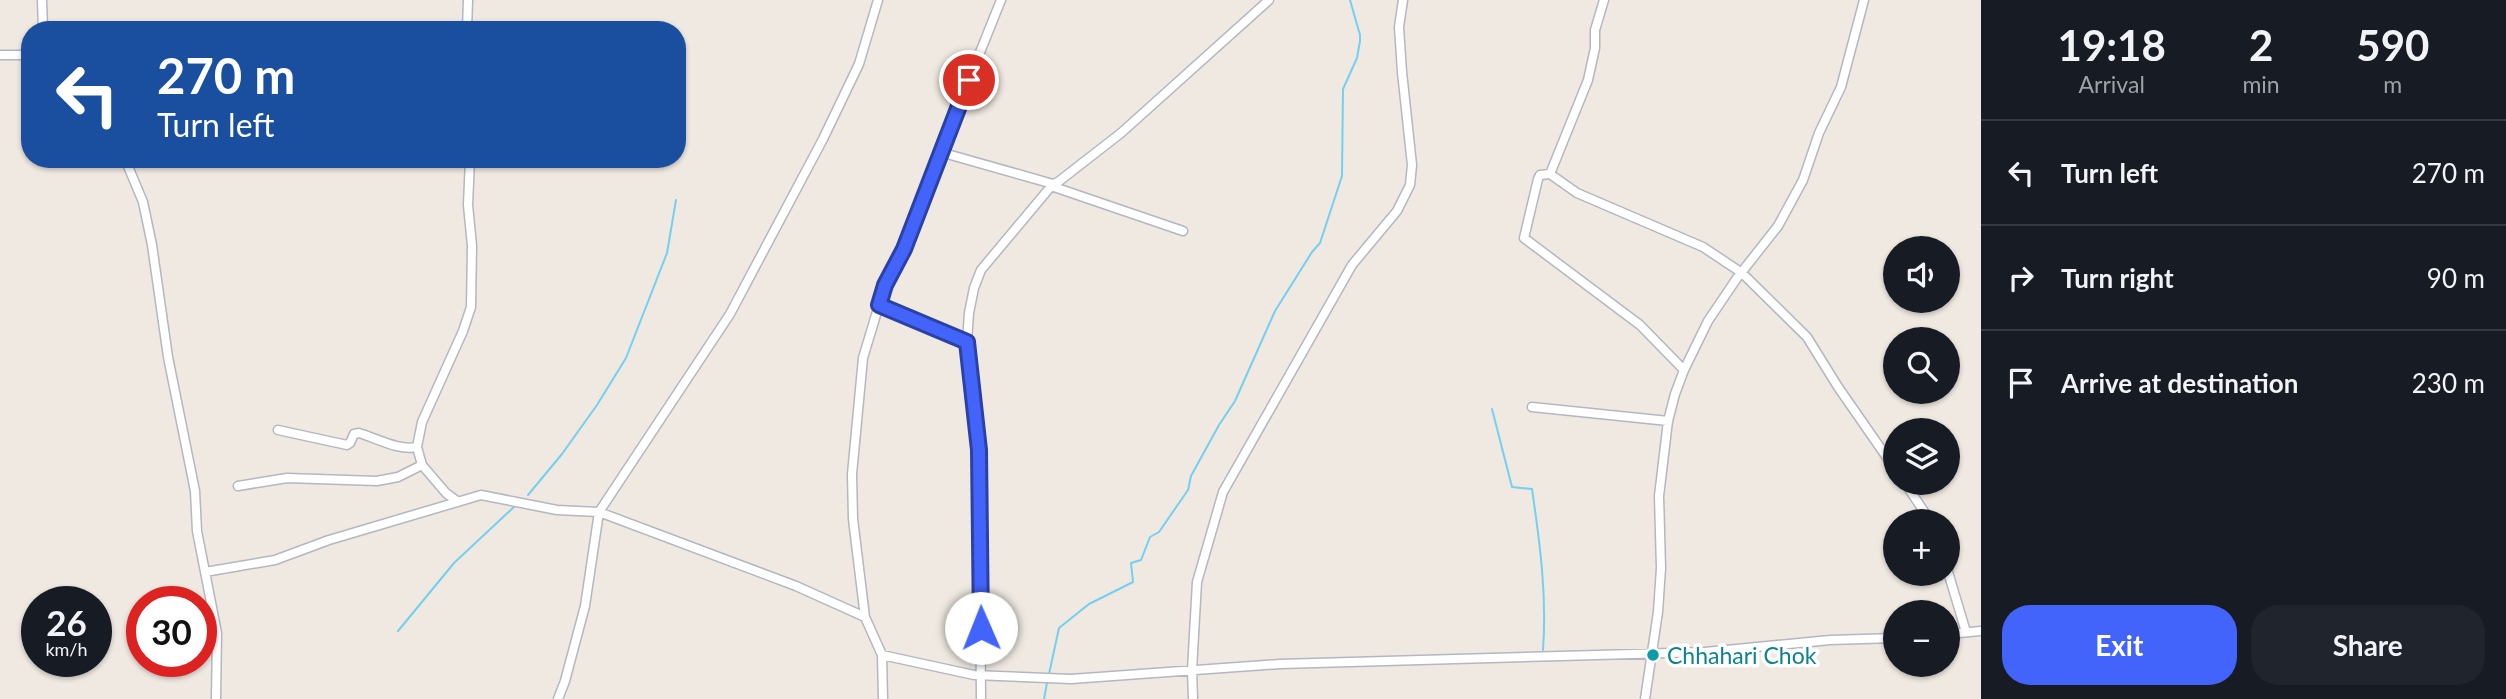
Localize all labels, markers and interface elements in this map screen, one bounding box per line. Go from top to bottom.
text: 19:18 [2058,20,2166,70]
text: 2 [2249,20,2273,70]
text: 590 [2356,20,2429,70]
text: 270 m [157,46,295,104]
icon: left [42,49,133,140]
pin [939,50,999,110]
icon: arrive [950,61,988,99]
text: Arrival [2079,70,2145,98]
text: min [2242,70,2280,98]
text: m [2383,70,2402,98]
text: Turn left [157,105,274,144]
icon: left [2002,154,2040,192]
text: Turn left [2061,157,2158,189]
text: 270 m [2412,157,2485,189]
map controls [1883,236,1960,677]
button: sound [1883,236,1960,313]
icon: right [2002,259,2040,297]
text: Turn right [2061,262,2174,294]
text: 90 m [2427,262,2485,294]
button: search [1883,327,1960,404]
icon: arrive [2002,364,2040,402]
text: Arrive at destination [2061,367,2298,399]
text: 230 m [2412,367,2485,399]
button: layers [1883,418,1960,495]
button: + [1883,509,1960,586]
speed limit sign: 30 [126,586,217,677]
position arrow [944,591,1018,665]
button: − [1883,600,1960,677]
text: 26 [46,601,87,643]
button: Exit [2002,605,2237,685]
button: Share [2251,605,2485,685]
text: km/h [45,638,88,660]
place label: Chhahari Chok [1667,641,1817,669]
marker: Chhahari Chok [1645,647,1661,663]

